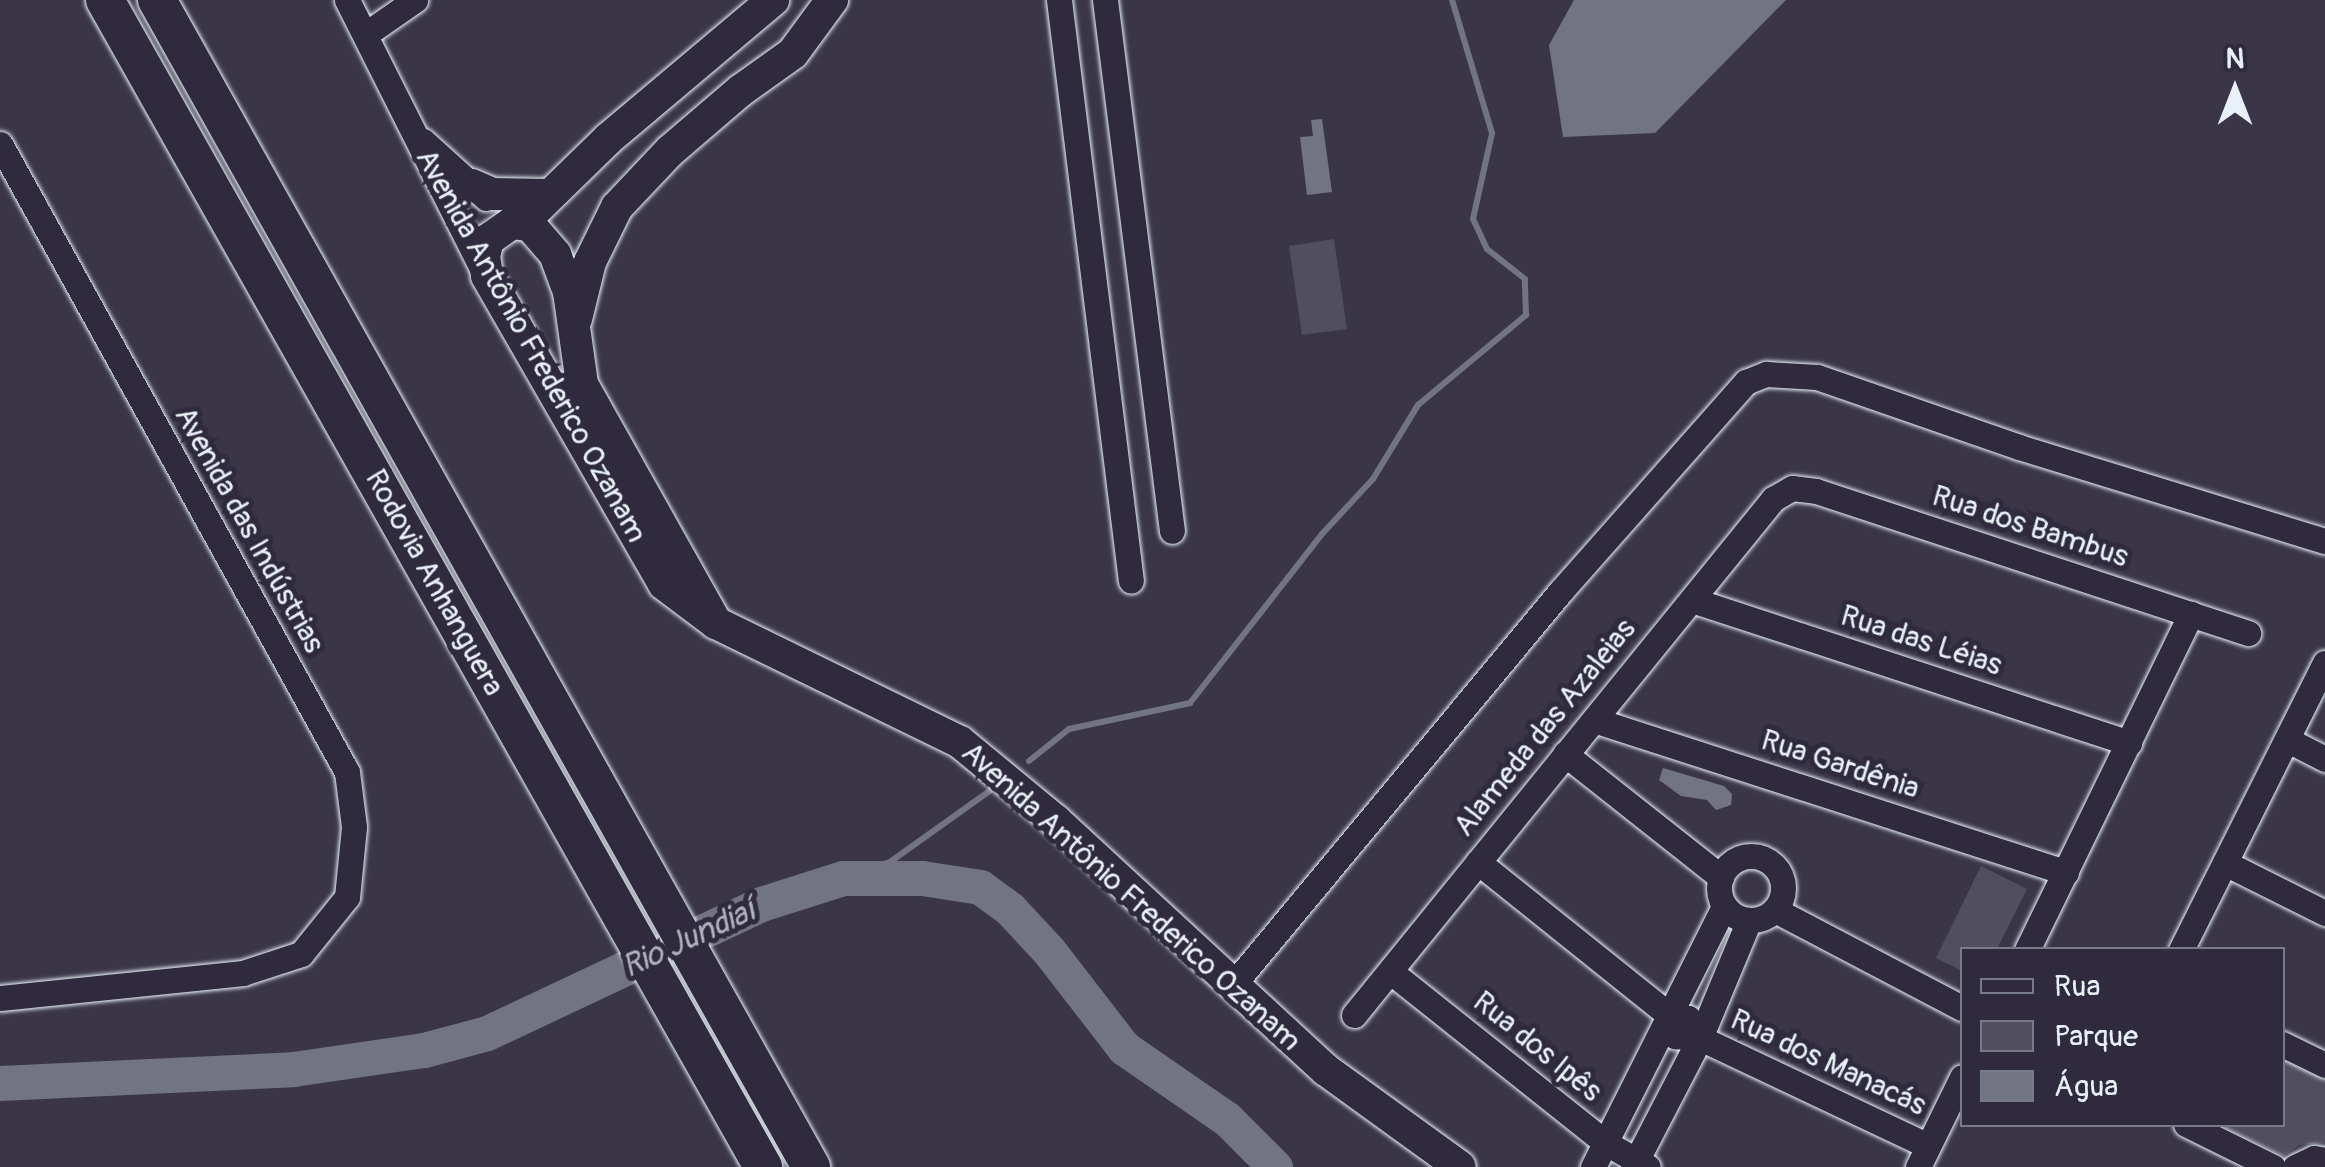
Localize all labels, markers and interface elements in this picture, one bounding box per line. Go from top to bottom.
north arrow [2185,40,2285,140]
text: N [2226,42,2244,77]
street label: Avenida Antônio Frederico Ozanam [408,143,654,549]
street label: Avenida das Indústrias [166,401,332,659]
street label: Rodovia Anhanguera [357,464,511,702]
street label: Rua dos Bambus [1928,478,2132,576]
street label: Rua das Léias [1836,598,2006,684]
street label: Alameda das Azaleias [1446,612,1644,844]
street label: Rua Gardênia [1757,723,1923,807]
street label: Avenida Antônio Frederico Ozanam [954,735,1308,1059]
water label: Rio Jundiaí [616,891,762,987]
legend [1960,947,2285,1127]
text: Rua [2054,968,2100,1005]
street label: Rua dos Ipês [1465,984,1609,1110]
street label: Rua dos Manacás [1725,1002,1931,1124]
text: Parque [2054,1018,2138,1055]
text: Água [2054,1068,2118,1105]

